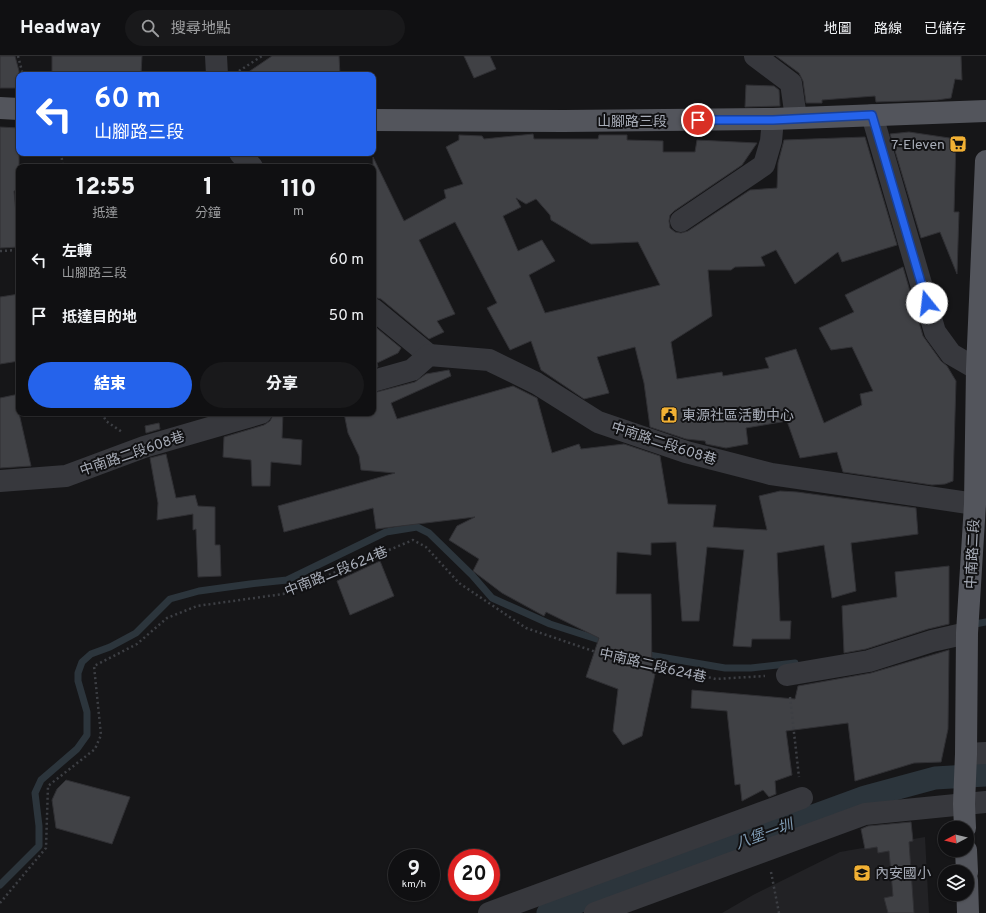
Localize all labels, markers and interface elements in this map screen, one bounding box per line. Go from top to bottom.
search box [125,10,405,46]
text: Headway [20,16,101,40]
icon: search [139,17,161,39]
text: 搜尋地點 [171,20,231,39]
text: 地圖 [824,21,852,38]
text: 路線 [874,21,902,38]
text: 已儲存 [924,21,966,38]
text: 60 m [94,82,161,118]
icon: left [28,88,80,140]
pin [681,103,715,137]
icon: arrive [687,109,709,131]
street label: 山腳路三段 [597,114,667,131]
text: 山腳路三段 [94,122,184,145]
supermarket icon: 7-Eleven [948,134,968,154]
place label: 7-Eleven [891,137,945,154]
text: 12:55 [76,173,135,203]
text: 1 [203,173,213,203]
text: 110 [281,175,316,205]
text: m [293,204,304,220]
text: 抵達 [93,206,119,222]
text: 分鐘 [195,206,221,222]
text: 左轉 [62,243,92,262]
icon: left [28,249,50,271]
text: 60 m [329,251,364,270]
text: 山腳路三段 [62,266,127,282]
position arrow [906,282,948,324]
icon: arrive [28,305,50,327]
text: 50 m [329,307,364,326]
text: 抵達目的地 [62,309,137,328]
button: 結束 [28,362,192,408]
button: 分享 [200,362,364,408]
public building icon: 東源社區活動中心 [659,405,679,425]
place label: 東源社區活動中心 [682,408,794,425]
street label: 中南路二段608巷 [609,419,718,469]
street label: 中南路二段608巷 [78,428,187,480]
street label: 中南路二段 [963,519,984,589]
street label: 中南路二段624巷 [283,544,391,601]
street label: 中南路二段624巷 [597,646,708,687]
water label: 八堡一圳 [733,816,798,855]
north arrow [938,821,974,857]
map controls [938,821,974,901]
speed limit sign: 20 [448,849,500,901]
text: 9 [408,857,420,883]
school or university icon: 內安國小 [852,863,872,883]
button: layers [938,865,974,901]
place label: 內安國小 [875,866,931,883]
text: km/h [402,878,426,891]

